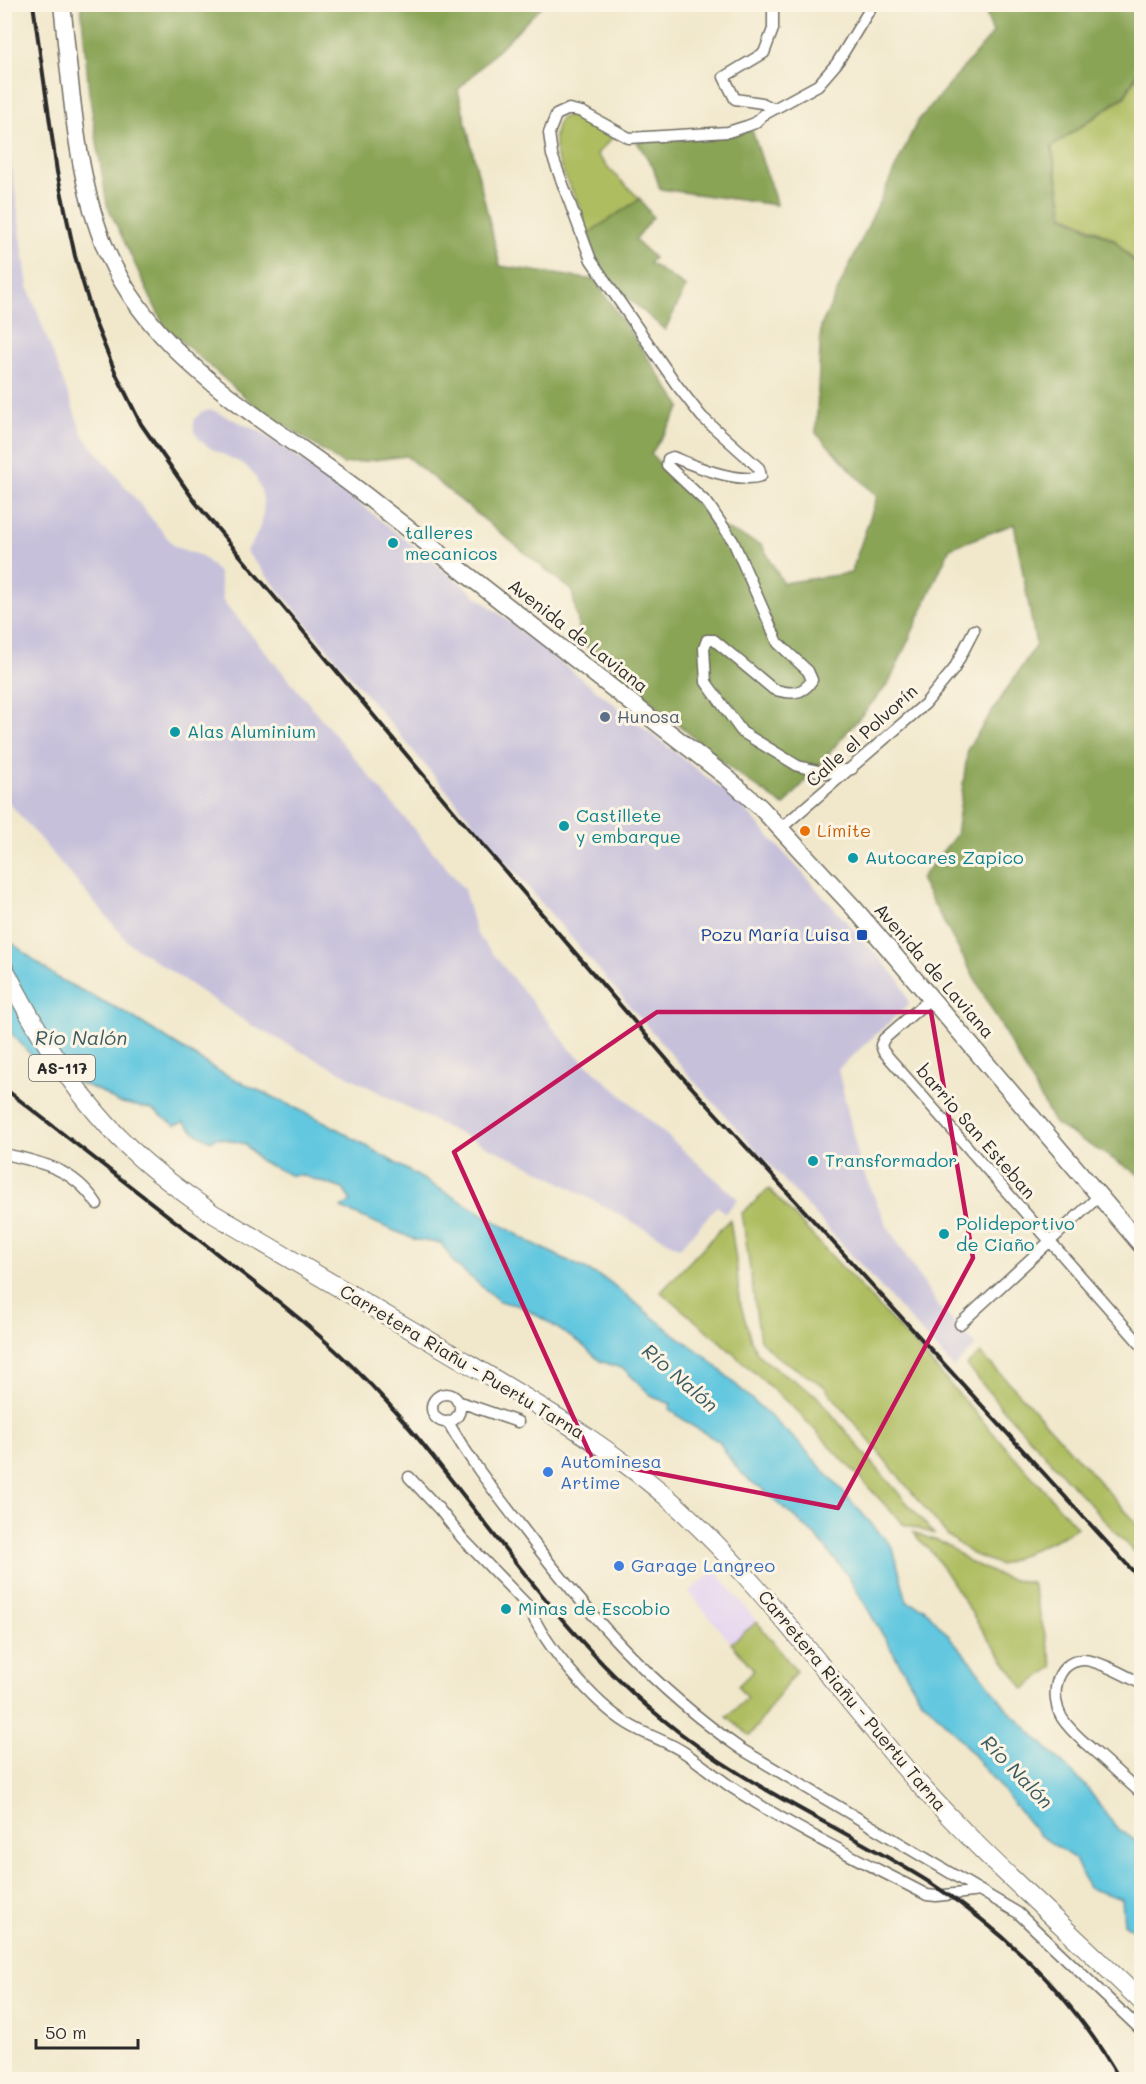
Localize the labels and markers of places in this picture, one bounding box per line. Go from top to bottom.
place label: talleres mecanicos [405,520,498,565]
marker: talleres mecanicos [386,536,400,550]
place label: Hunosa [617,704,680,728]
marker: Hunosa [598,710,612,724]
place label: Alas Aluminium [187,719,316,743]
marker: Alas Aluminium [168,725,182,739]
place label: Castillete y embarque [576,803,681,848]
place label: Límite [817,818,871,842]
marker: Castillete y embarque [557,819,571,833]
marker: Límite [798,824,812,838]
place label: Autocares Zapico [865,845,1024,869]
marker: Autocares Zapico [846,851,860,865]
place label: Pozu María Luisa [701,922,850,946]
marker: Pozu María Luisa [855,928,869,942]
place label: Transformador [825,1148,957,1172]
marker: Transformador [806,1154,820,1168]
place label: Polideportivo de Ciaño [956,1211,1075,1256]
marker: Polideportivo de Ciaño [937,1227,951,1241]
place label: Autominesa Artime [560,1449,662,1494]
marker: Autominesa Artime [541,1465,555,1479]
place label: Garage Langreo [631,1553,775,1577]
marker: Garage Langreo [612,1559,626,1573]
place label: Minas de Escobio [518,1596,670,1620]
marker: Minas de Escobio [499,1602,513,1616]

